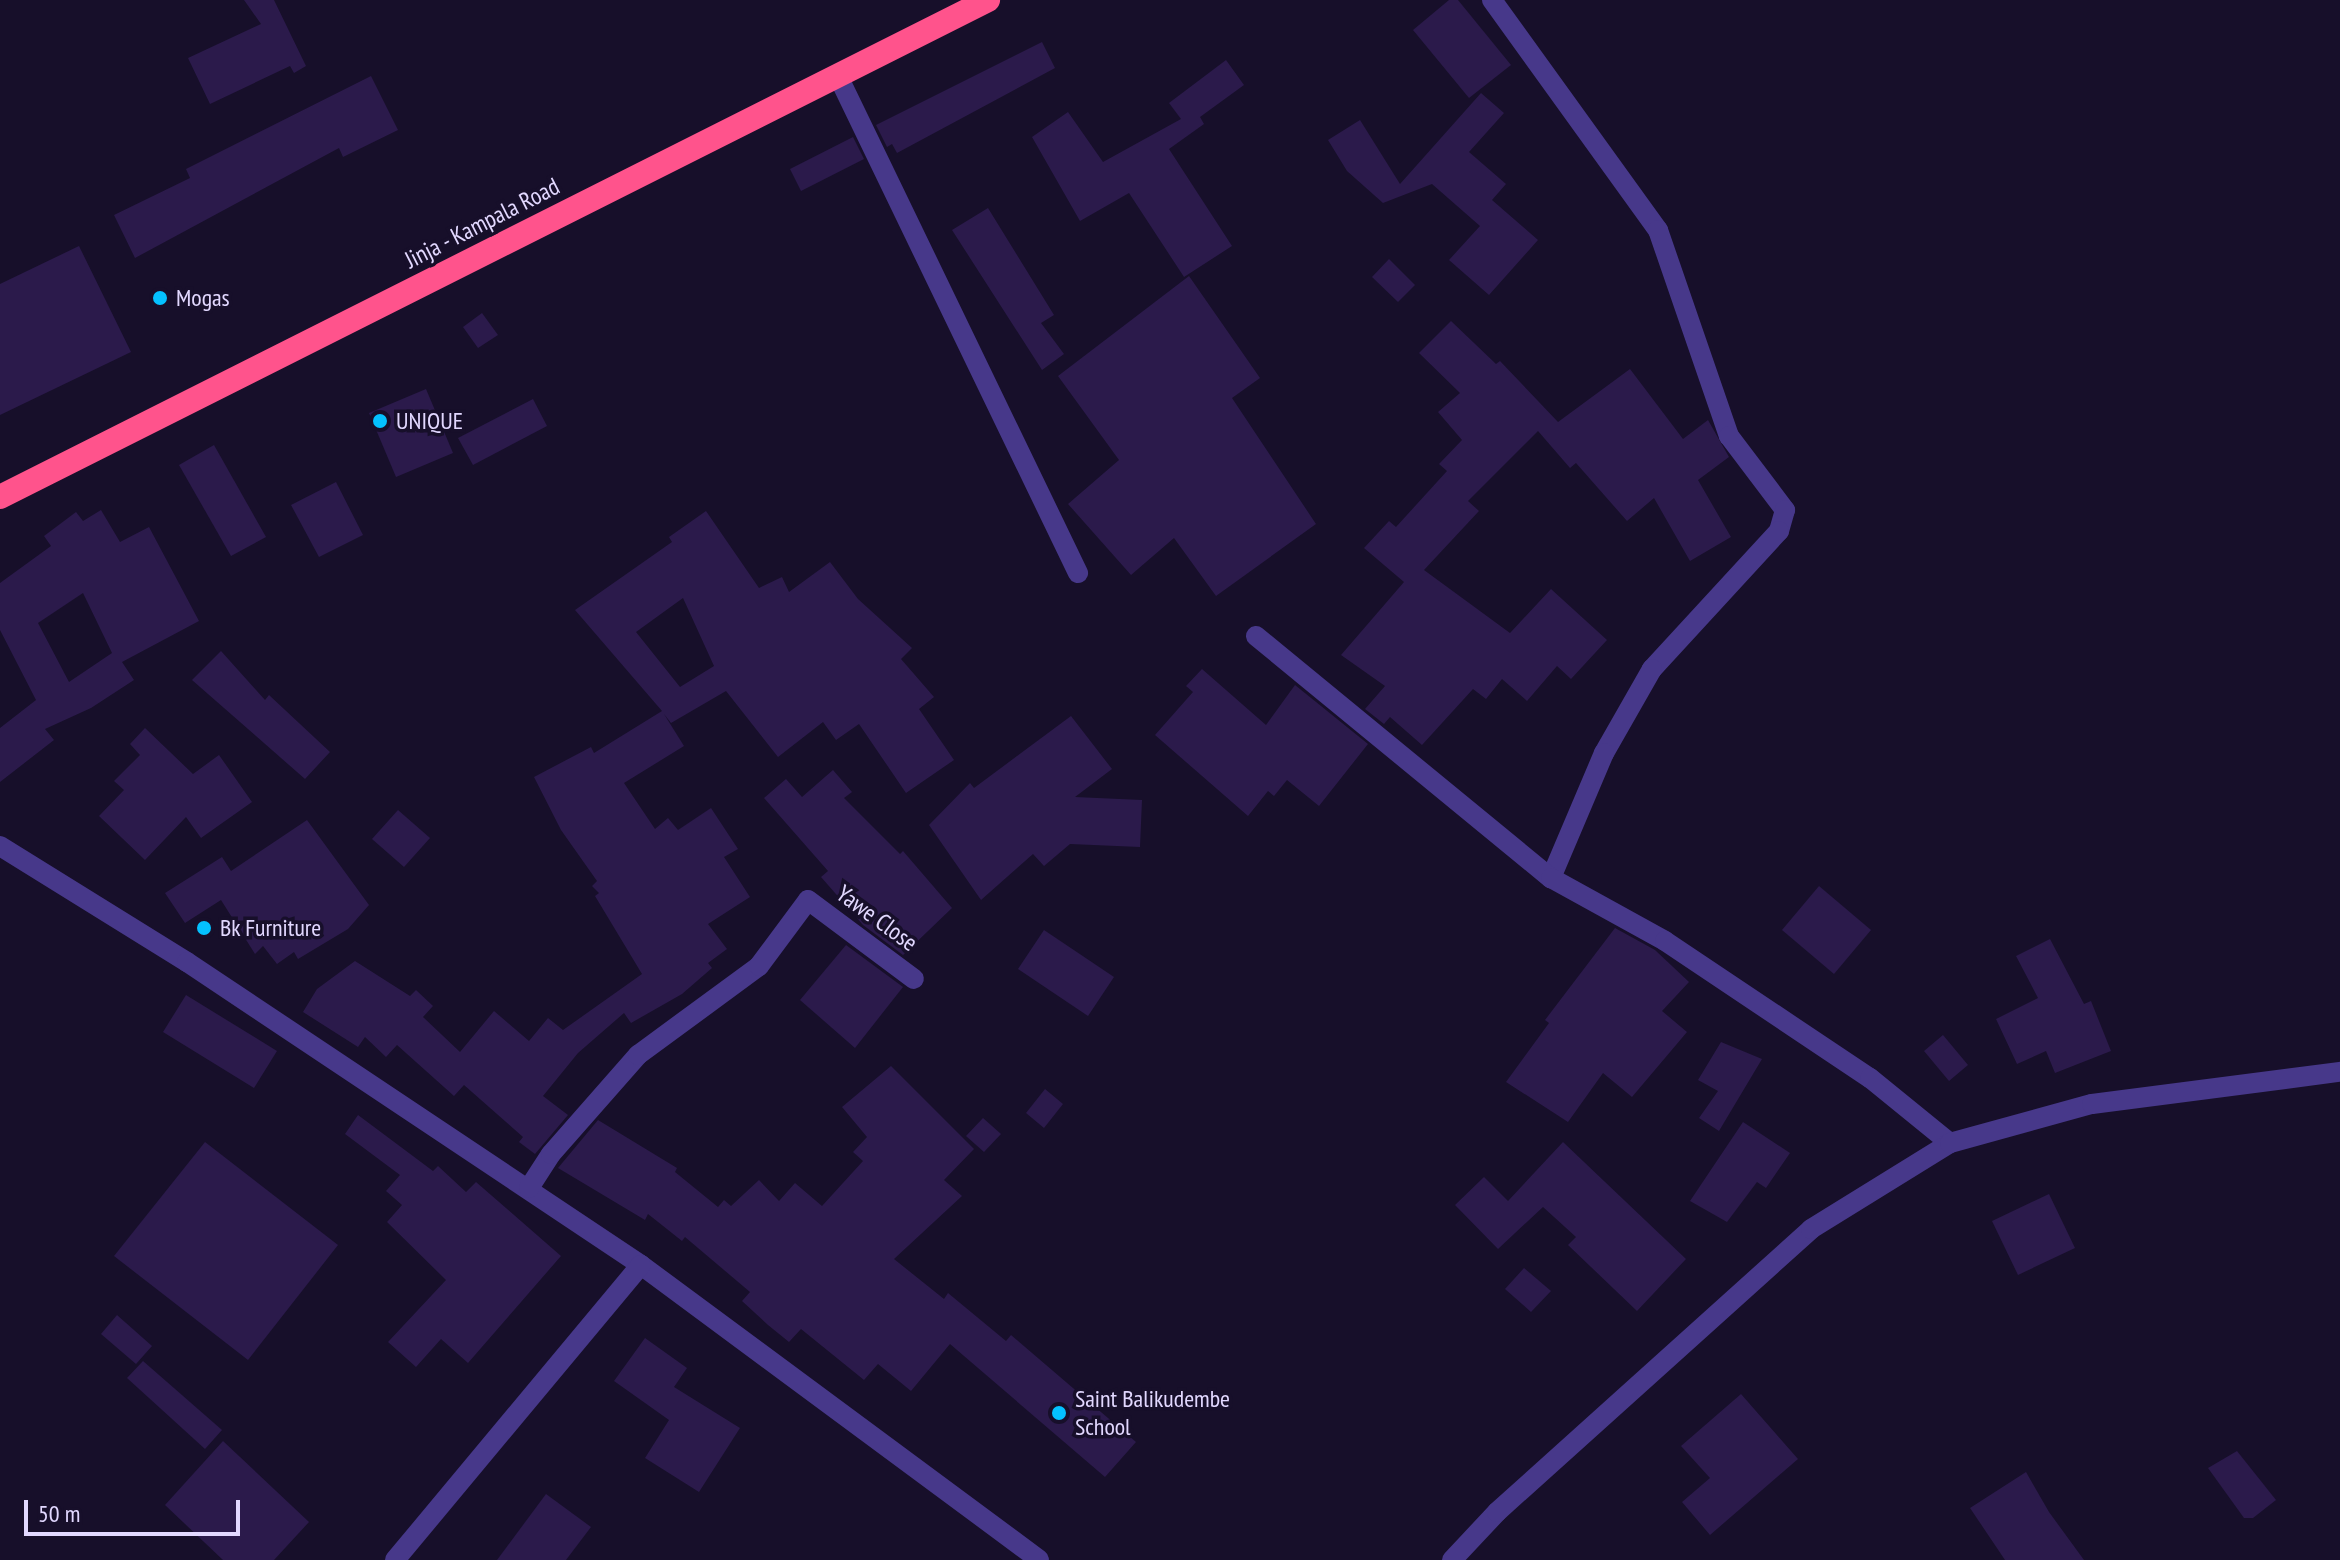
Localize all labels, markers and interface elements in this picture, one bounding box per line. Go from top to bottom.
street label: Jinja - Kampala Road [399,171,565,275]
place label: Mogas [176,284,230,312]
marker: Mogas [151,289,169,307]
place label: UNIQUE [396,407,463,435]
marker: UNIQUE [371,412,389,430]
street label: Yawe Close [831,879,923,957]
place label: Bk Furniture [220,914,322,942]
marker: Bk Furniture [195,919,213,937]
place label: Saint Balikudembe School [1075,1385,1230,1441]
marker: Saint Balikudembe School [1050,1404,1068,1422]
scale bar [28,1484,244,1534]
text: 50 m [38,1498,80,1529]

